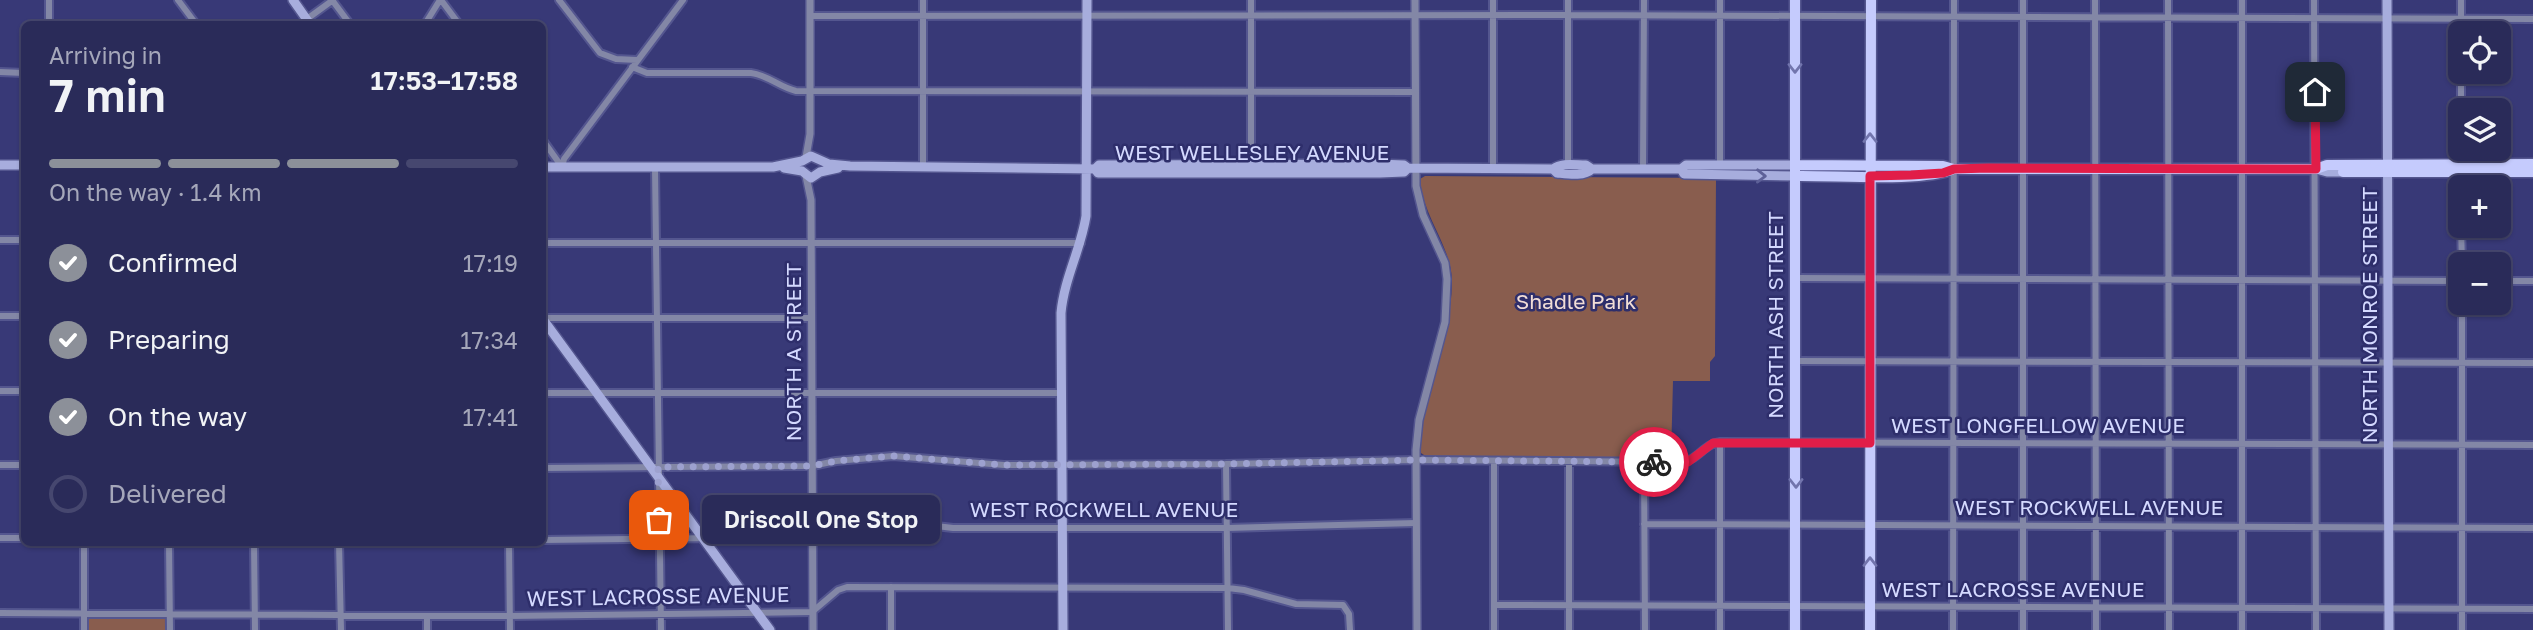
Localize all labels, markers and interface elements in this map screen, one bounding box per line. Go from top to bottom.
map controls [2448,21,2511,315]
button: locate [2448,21,2511,84]
text: Arriving in [49,41,162,69]
pin [2285,62,2345,122]
one-way arrow [1787,63,1803,74]
text: 17:53–17:58 [371,65,518,96]
text: 7 min [49,67,166,122]
icon: home [2296,73,2334,111]
button: layers [2448,98,2511,161]
one-way arrow [1862,133,1878,143]
street label: WEST WELLESLEY AVENUE [1115,139,1389,165]
one-way arrow [1756,168,1767,184]
button: + [2448,175,2511,238]
text: On the way · 1.4 km [49,178,262,206]
street label: NORTH MONROE STREET [2356,187,2382,443]
street label: NORTH ASH STREET [1762,211,1788,419]
icon: check [49,244,87,282]
text: Confirmed [108,247,238,278]
text: 17:19 [463,249,518,277]
button: − [2448,252,2511,315]
street label: NORTH A STREET [780,263,806,441]
park label: Shadle Park [1516,288,1636,314]
icon: check [49,321,87,359]
text: Preparing [108,324,230,355]
text: 17:34 [460,326,518,354]
icon: check [49,398,87,436]
text: On the way [108,401,247,432]
text: 17:41 [463,403,518,431]
street label: WEST LONGFELLOW AVENUE [1891,412,2185,438]
courier [1619,427,1689,497]
icon: bike [1635,443,1673,481]
text: Delivered [108,478,227,509]
one-way arrow [1788,478,1803,489]
pin [629,490,689,550]
street label: WEST ROCKWELL AVENUE [1955,494,2223,520]
callout: Driscoll One Stop [701,496,939,544]
street label: WEST ROCKWELL AVENUE [970,496,1238,522]
icon: bag [640,501,678,539]
text: Driscoll One Stop [724,505,918,533]
one-way arrow [1862,556,1878,567]
street label: WEST LACROSSE AVENUE [1882,576,2144,602]
street label: WEST LACROSSE AVENUE [526,581,790,611]

